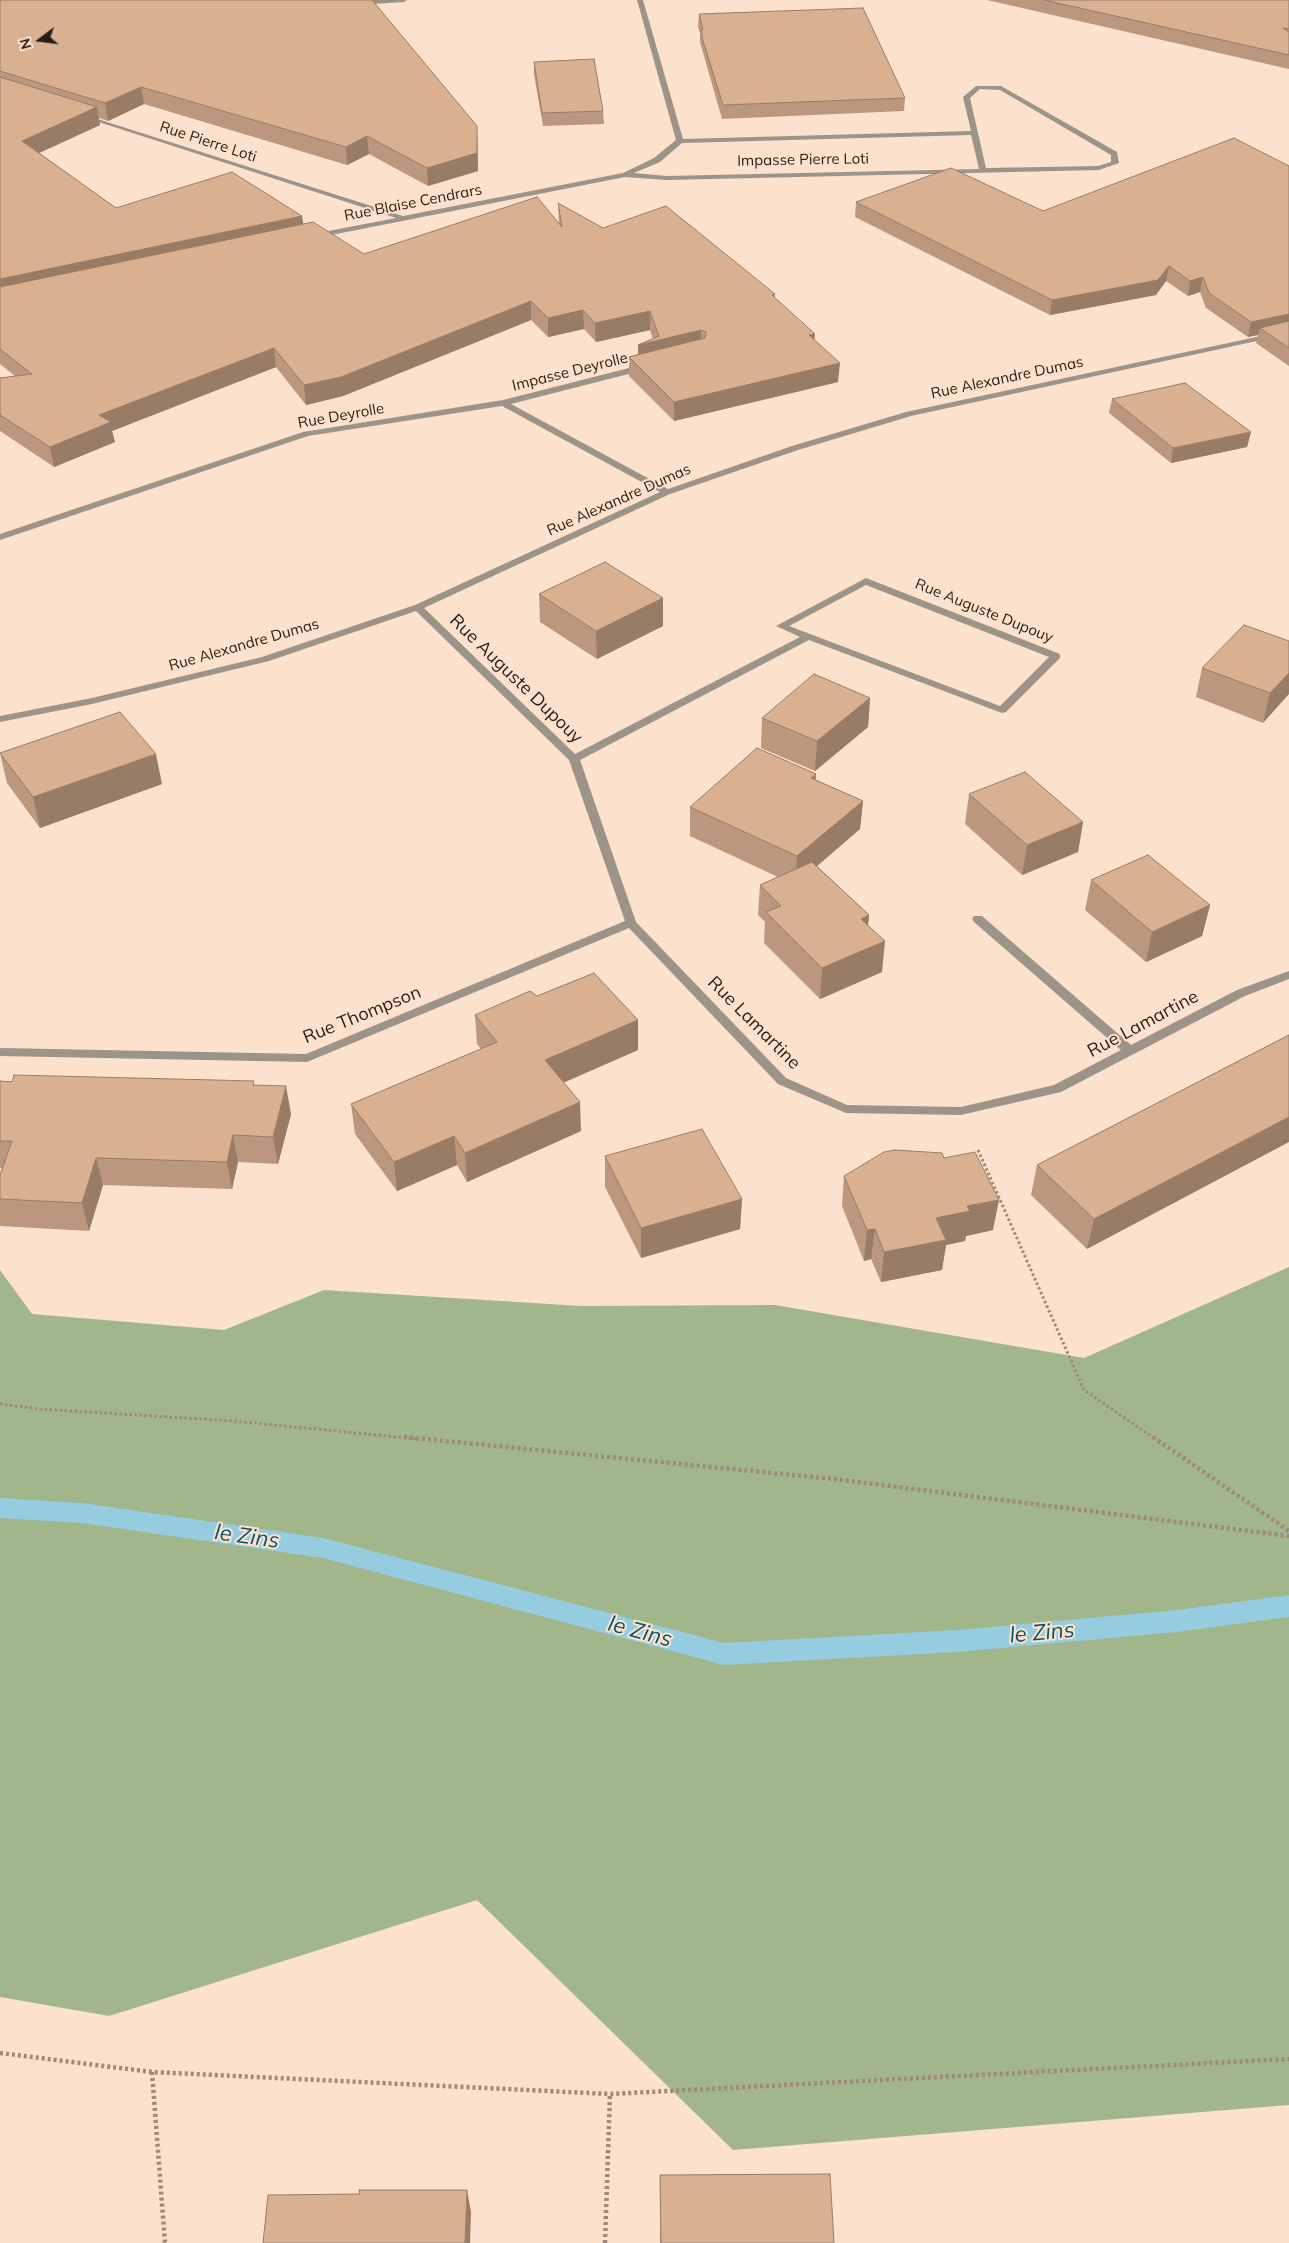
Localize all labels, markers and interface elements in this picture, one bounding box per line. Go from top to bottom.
north arrow [15,15,65,65]
text: N [15,36,36,51]
street label: Rue Pierre Loti [157,118,259,166]
street label: Impasse Pierre Loti [737,150,869,170]
street label: Rue Blaise Cendrars [343,181,483,225]
street label: Impasse Deyrolle [510,349,630,395]
street label: Rue Alexandre Dumas [929,353,1085,403]
street label: Rue Deyrolle [296,400,386,432]
street label: Rue Alexandre Dumas [544,460,694,540]
street label: Rue Auguste Dupouy [912,575,1056,647]
street label: Rue Auguste Dupouy [445,610,587,748]
street label: Rue Alexandre Dumas [167,615,321,675]
street label: Rue Lamartine [703,972,805,1074]
street label: Rue Thompson [300,982,424,1048]
street label: Rue Lamartine [1084,986,1202,1062]
water label: le Zins [213,1519,281,1555]
water label: le Zins [605,1611,675,1653]
water label: le Zins [1008,1617,1076,1649]

